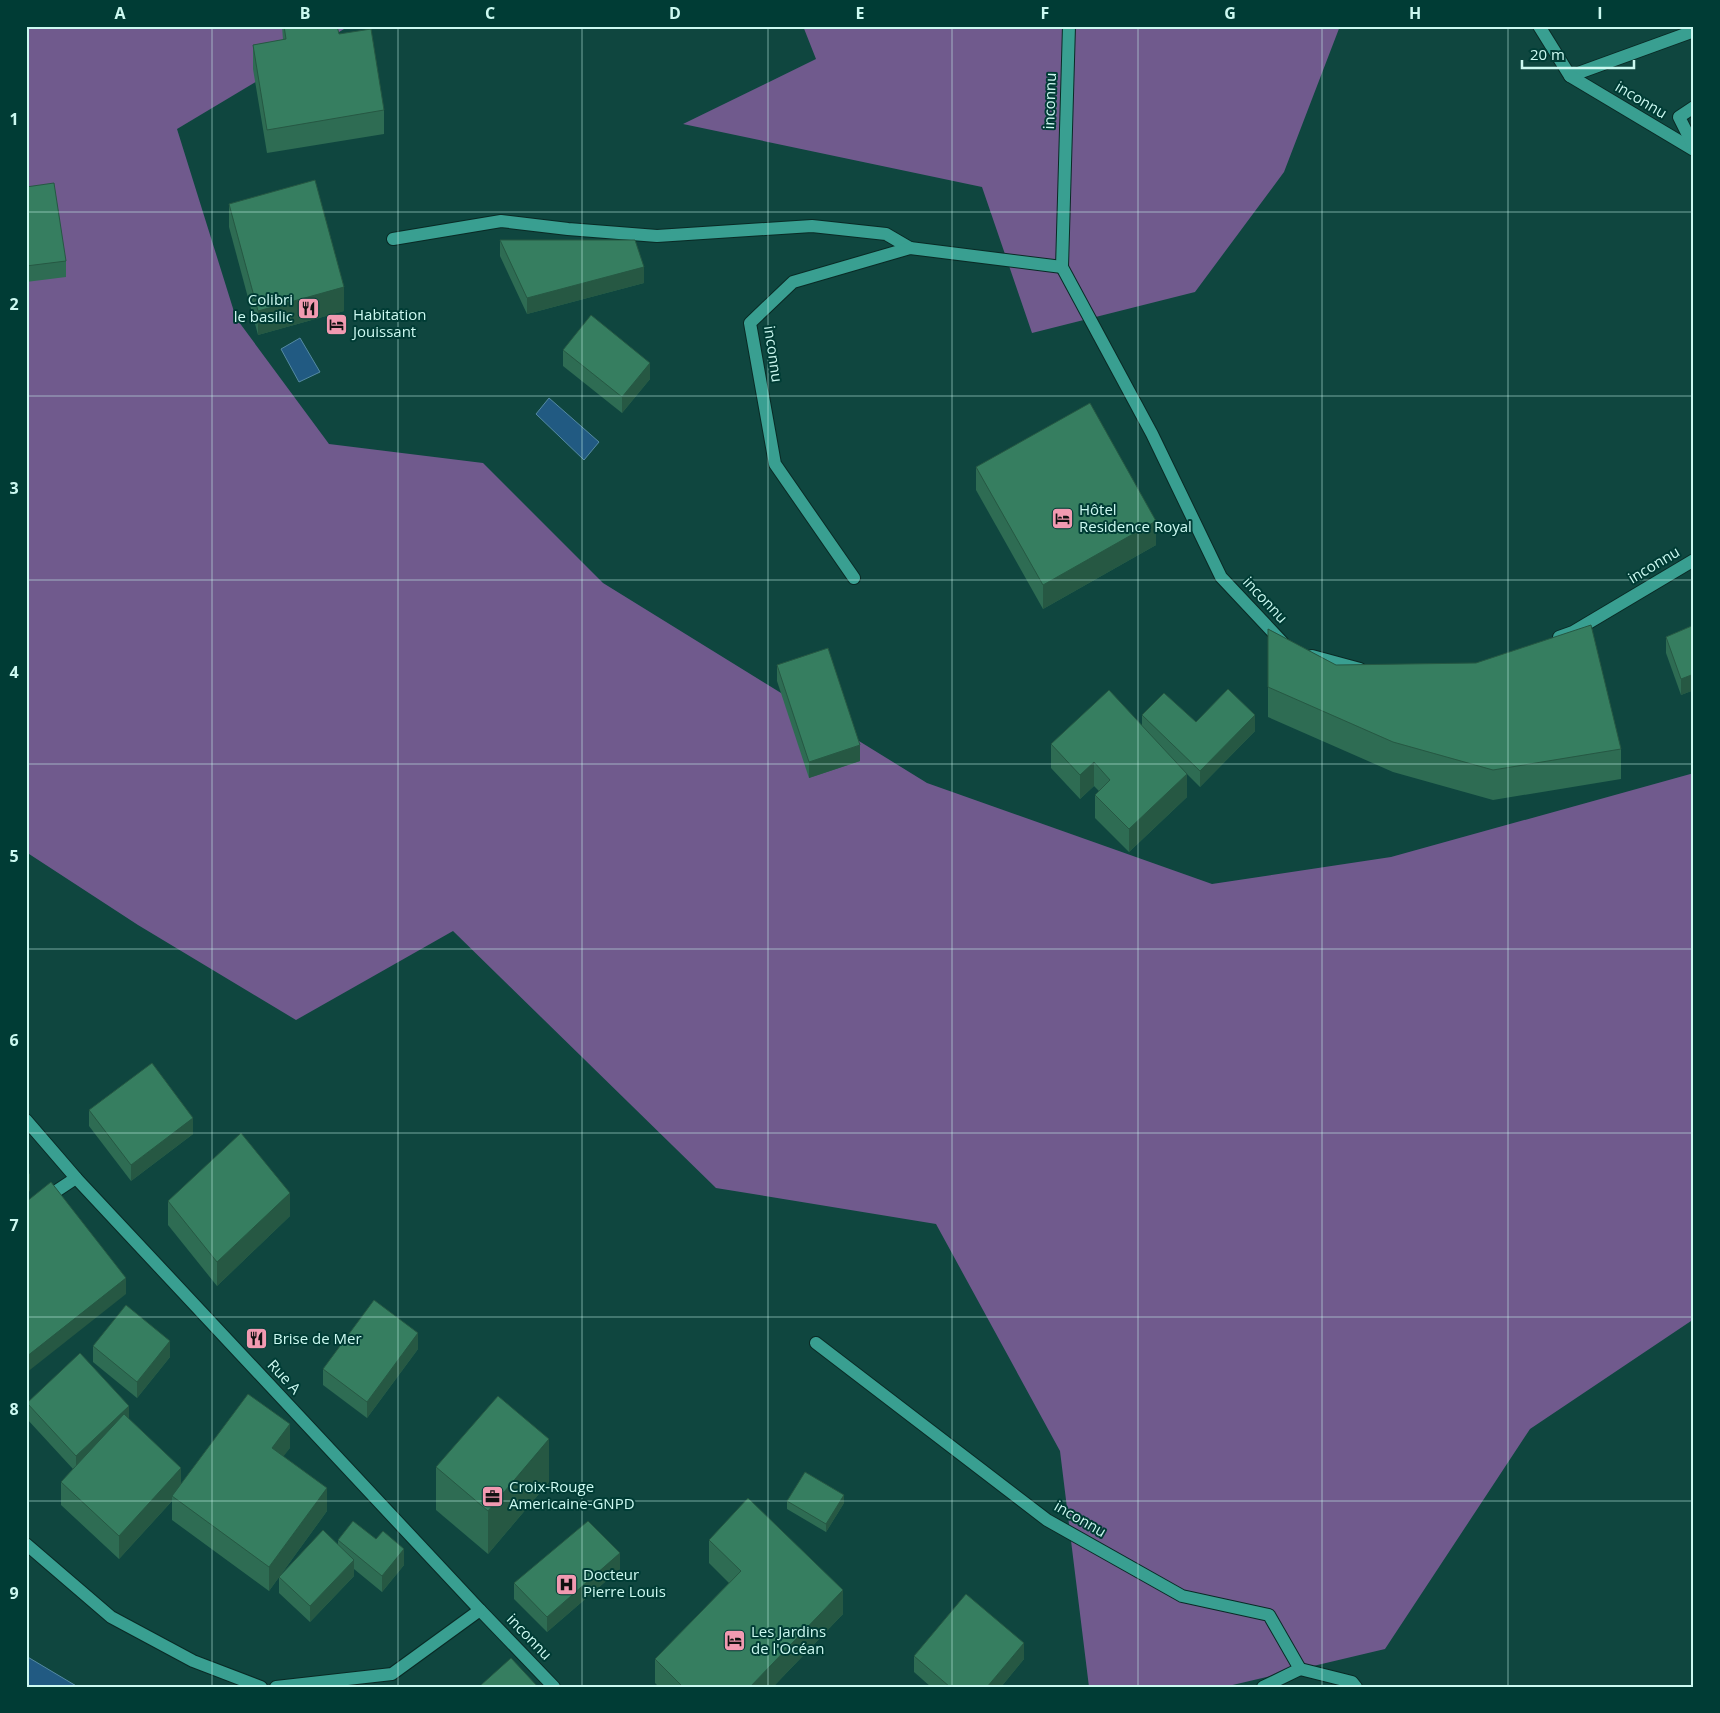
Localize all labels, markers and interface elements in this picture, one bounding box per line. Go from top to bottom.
text: A [114,2,126,24]
text: B [300,2,310,24]
text: C [485,2,495,24]
text: D [669,2,681,24]
text: E [856,2,865,24]
text: F [1041,2,1049,24]
text: G [1224,2,1236,24]
text: H [1409,2,1421,24]
text: I [1597,2,1603,24]
scale bar [1522,38,1635,70]
text: 20 m [1530,44,1565,64]
street label: inconnu [1038,72,1060,130]
street label: inconnu [1612,76,1671,122]
text: 1 [9,108,19,130]
place label: Colibri le basilic [234,289,293,326]
text: 2 [9,293,19,315]
restaurant icon: Colibri le basilic [297,297,321,321]
place label: Habitation Jouissant [351,304,426,341]
hotel icon: Habitation Jouissant [325,312,349,336]
street label: inconnu [760,324,788,383]
text: 3 [9,477,19,499]
place label: Hôtel Residence Royal [1079,499,1192,536]
hotel icon: Hôtel Residence Royal [1051,507,1075,531]
street label: inconnu [1624,541,1683,587]
street label: inconnu [1239,572,1292,627]
text: 4 [9,661,19,683]
text: 5 [9,845,19,867]
text: 6 [9,1029,19,1051]
text: 7 [9,1214,19,1236]
restaurant icon: Brise de Mer [245,1327,269,1351]
place label: Brise de Mer [273,1328,362,1348]
street label: Rue A [264,1355,306,1398]
text: 8 [9,1398,19,1420]
place label: Croix-Rouge Americaine-GNPD [509,1476,635,1513]
office icon: Croix-Rouge Americaine-GNPD [481,1484,505,1508]
street label: inconnu [1051,1495,1110,1541]
place label: Docteur Pierre Louis [583,1564,666,1601]
hospital icon: Docteur Pierre Louis [555,1572,579,1596]
text: 9 [9,1582,19,1604]
street label: inconnu [503,1609,557,1664]
place label: Les Jardins de l'Océan [751,1621,826,1658]
hotel icon: Les Jardins de l'Océan [723,1629,747,1653]

